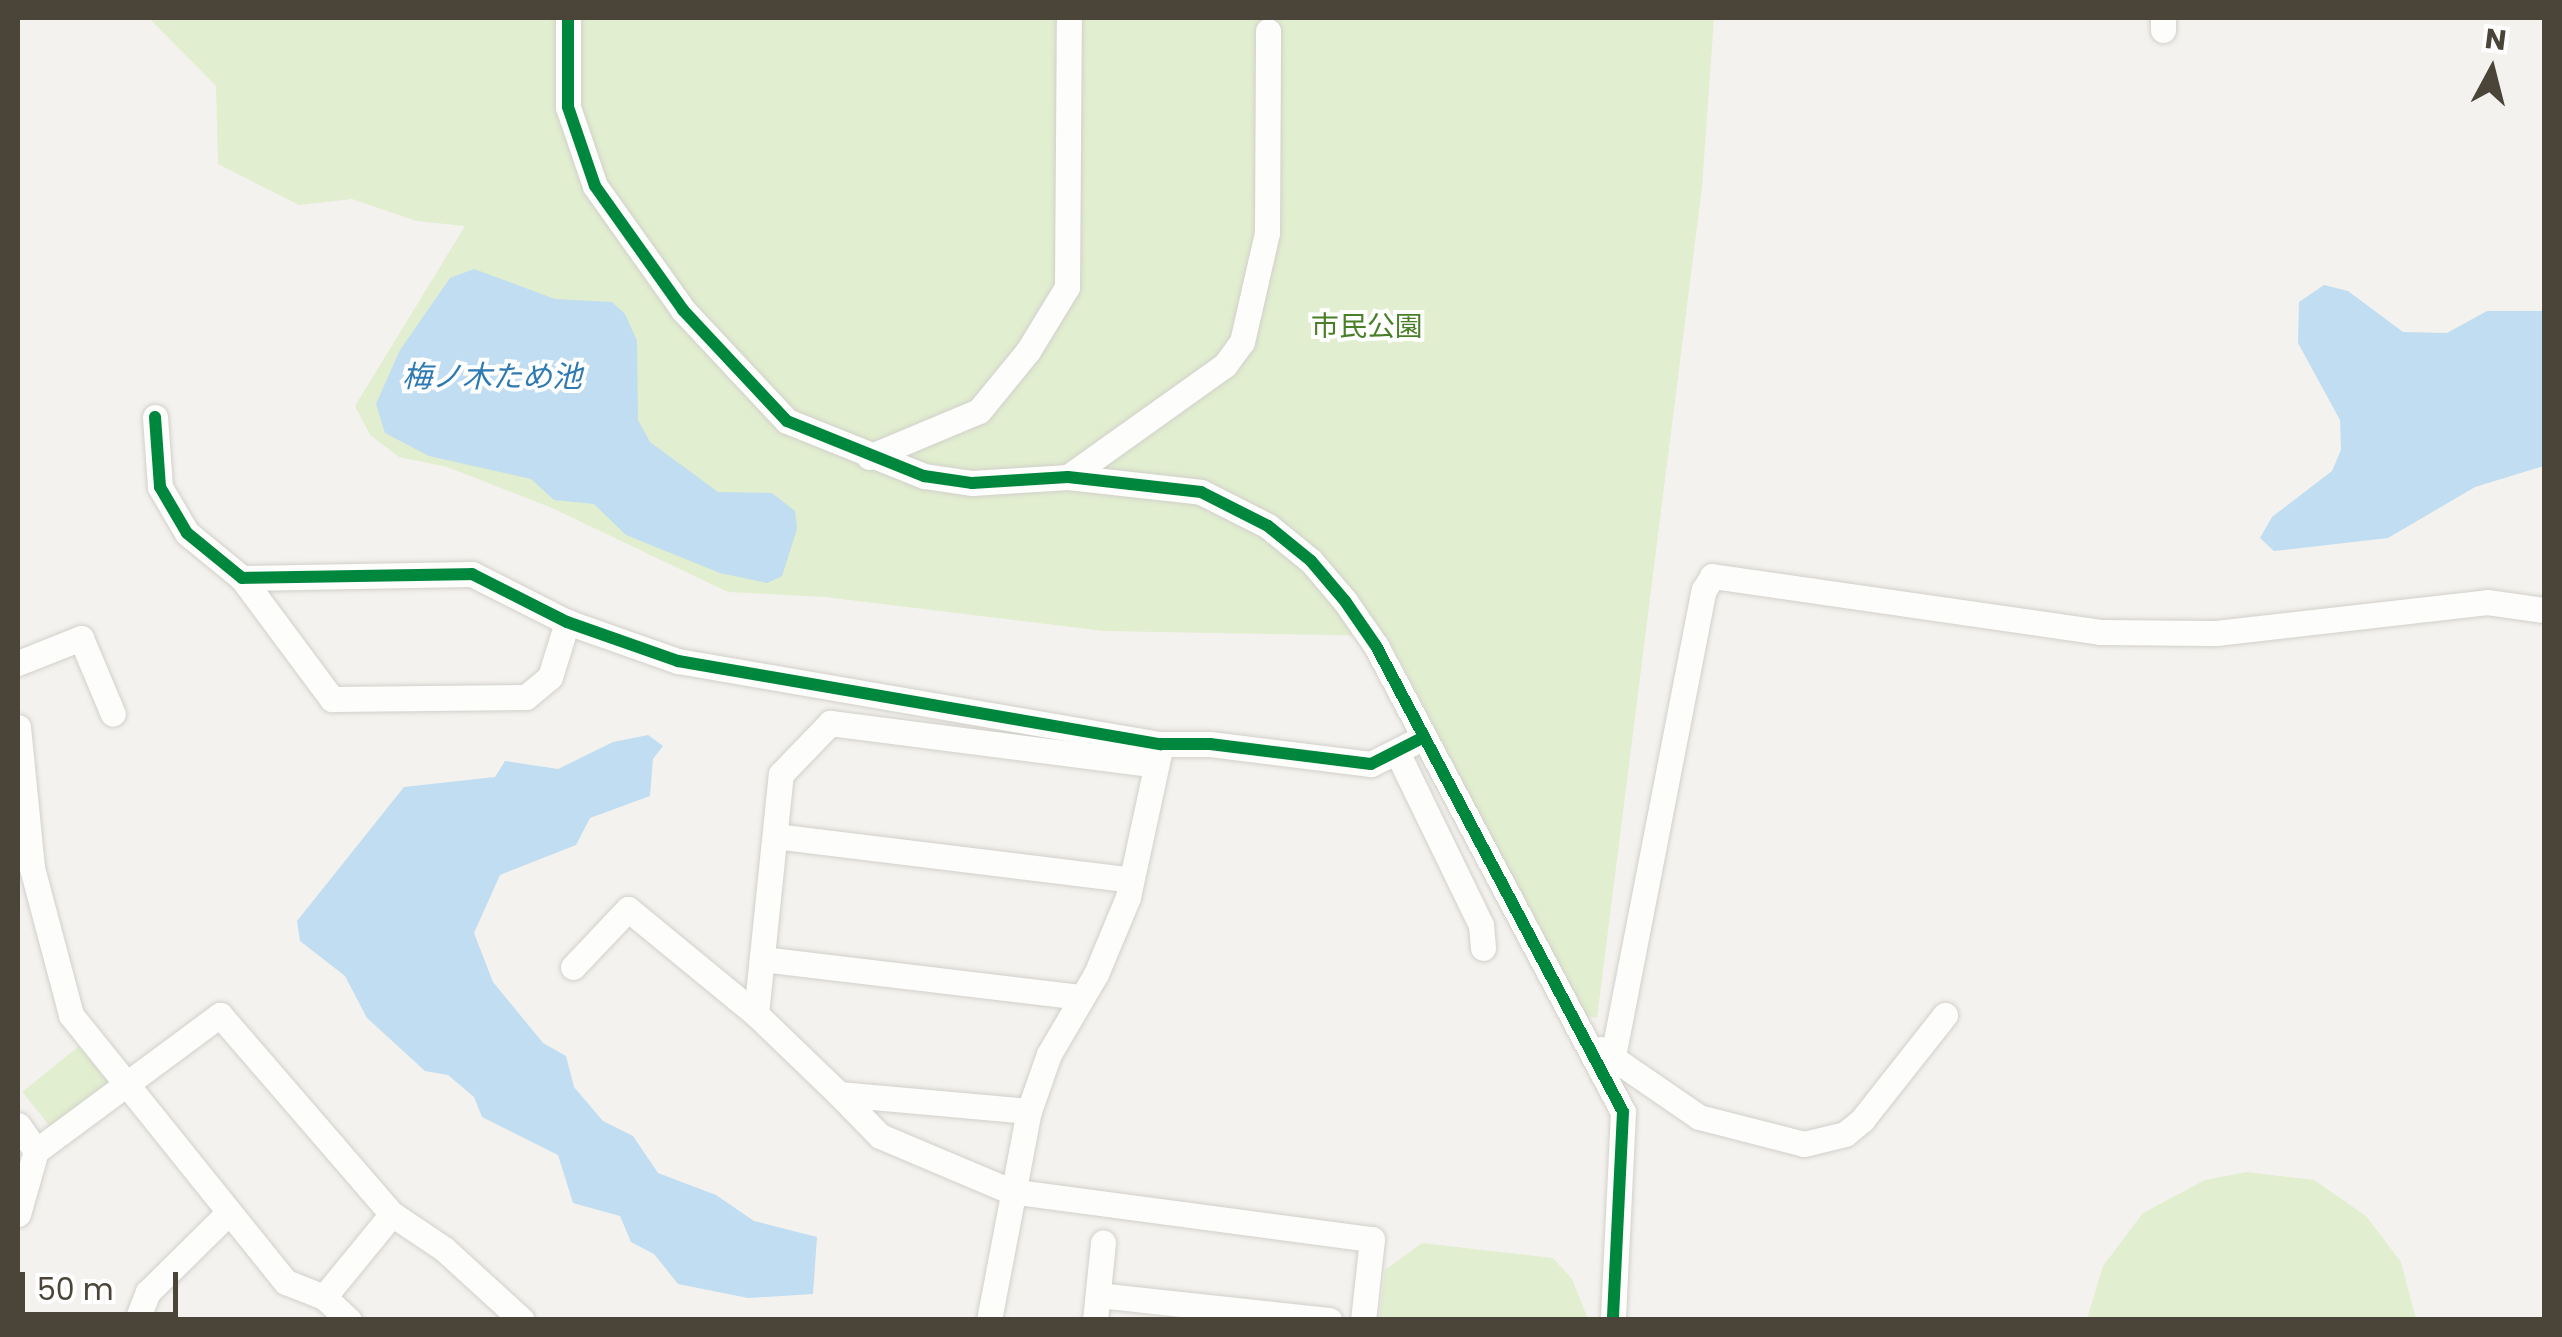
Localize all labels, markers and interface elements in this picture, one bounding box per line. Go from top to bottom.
text: N [2483,19,2509,60]
north arrow [2442,20,2542,120]
park label: 市民公園 [1311,310,1423,344]
water label: 梅ノ木ため池 [402,359,582,395]
scale bar [25,1252,182,1314]
text: 50 m [37,1268,114,1311]

